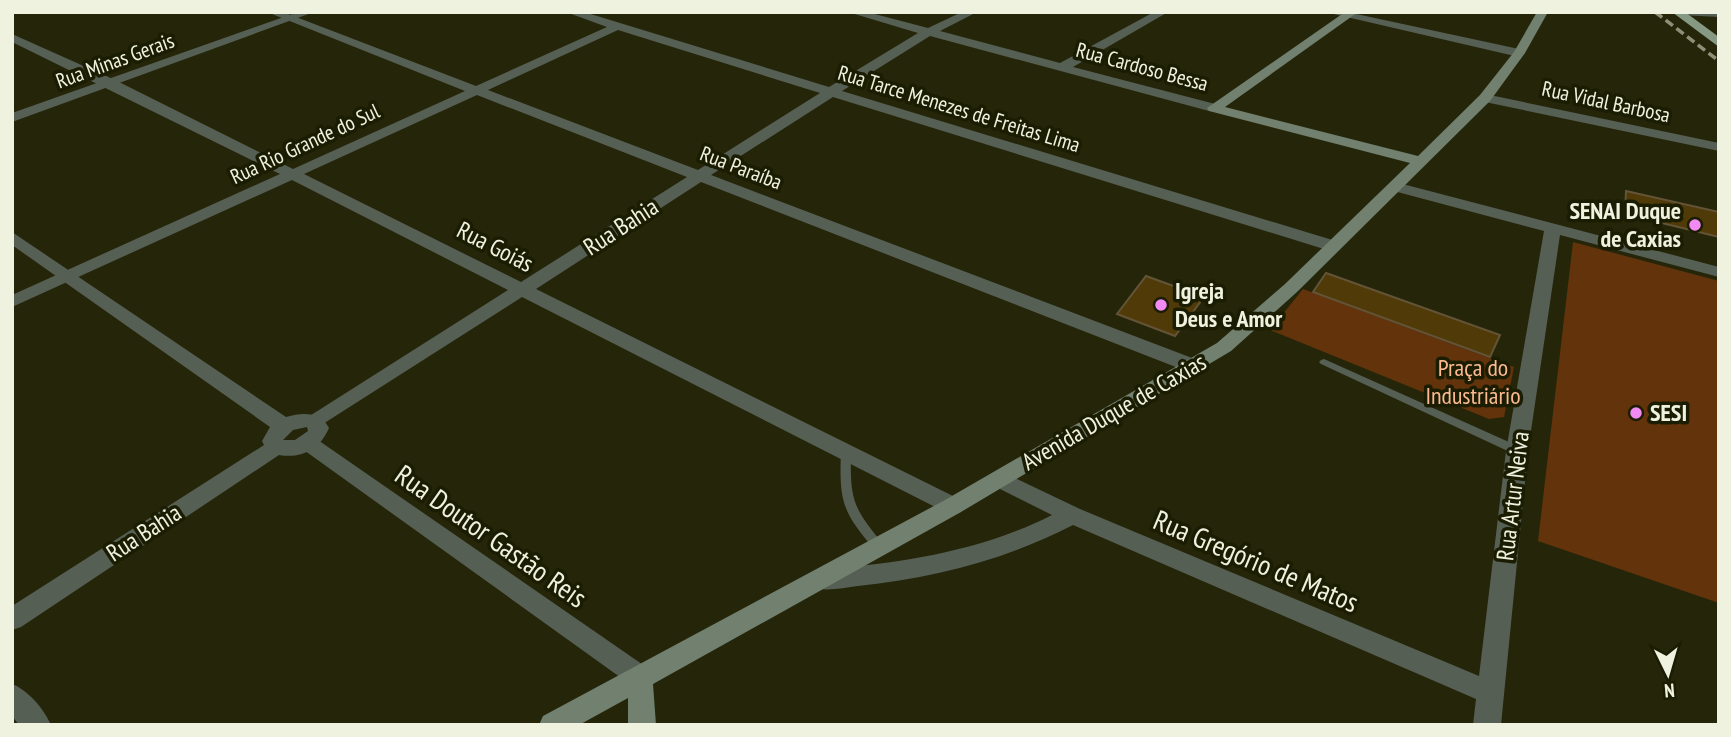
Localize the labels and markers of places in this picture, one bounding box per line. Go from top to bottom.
place label: SENAI Duque de Caxias [1569,195,1681,254]
marker: SENAI Duque de Caxias [1687,217,1703,233]
place label: Igreja Deus e Amor [1175,275,1283,334]
marker: Igreja Deus e Amor [1153,297,1169,313]
place label: SESI [1650,397,1687,428]
marker: SESI [1628,405,1644,421]

